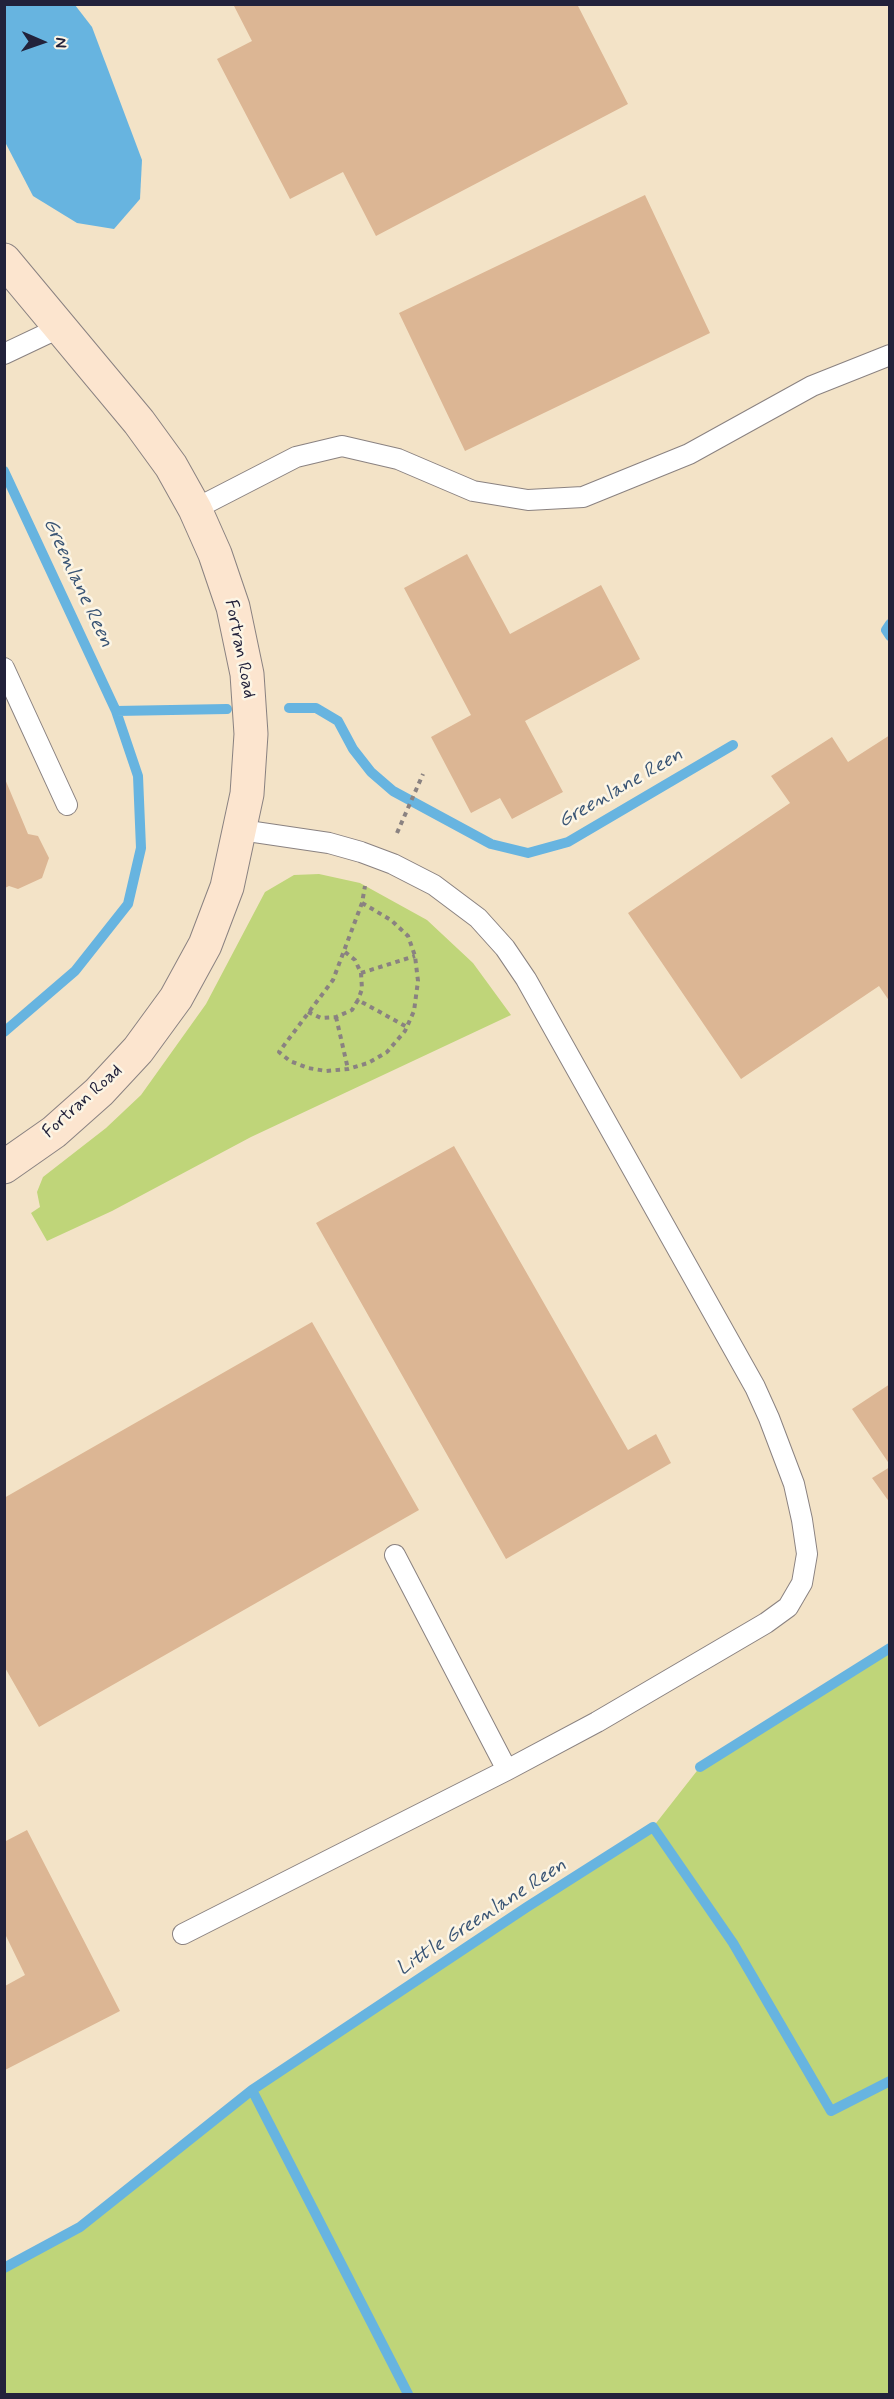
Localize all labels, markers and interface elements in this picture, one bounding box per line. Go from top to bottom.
north arrow [12,12,72,72]
text: N [50,37,71,48]
water label: Greenlane Reen [37,515,117,651]
street label: Fortran Road [219,598,259,700]
water label: Greenlane Reen [554,744,688,834]
street label: Fortran Road [39,1061,127,1143]
water label: Little Greenlane Reen [393,1854,571,1982]

